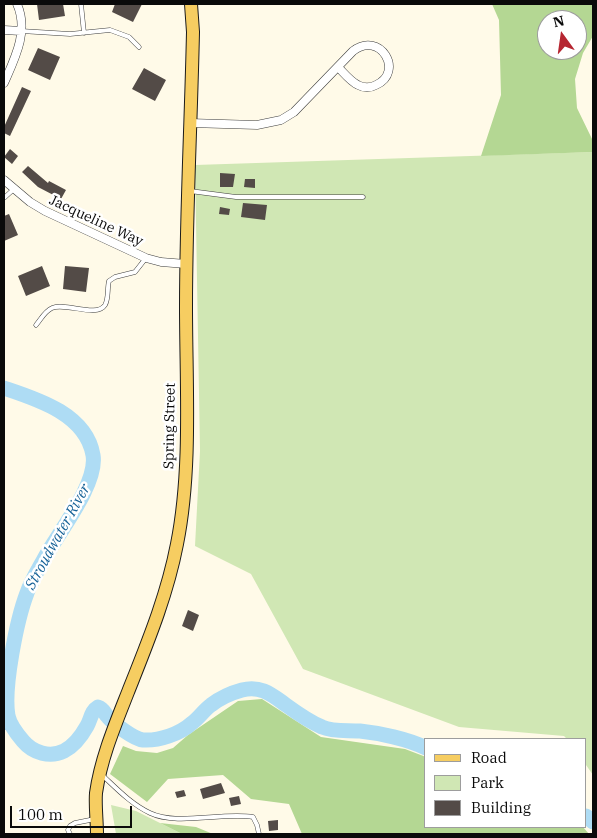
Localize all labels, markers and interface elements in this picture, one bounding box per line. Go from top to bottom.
north arrow [537,10,587,60]
text: N [551,11,566,31]
street label: Jacqueline Way [46,192,146,250]
street label: Spring Street [161,383,179,469]
water label: Stroudwater River [22,481,94,593]
legend [424,738,587,828]
text: Road [471,748,507,767]
text: Park [471,773,504,792]
scale bar [12,796,135,828]
text: Building [471,798,531,817]
text: 100 m [18,805,63,824]

